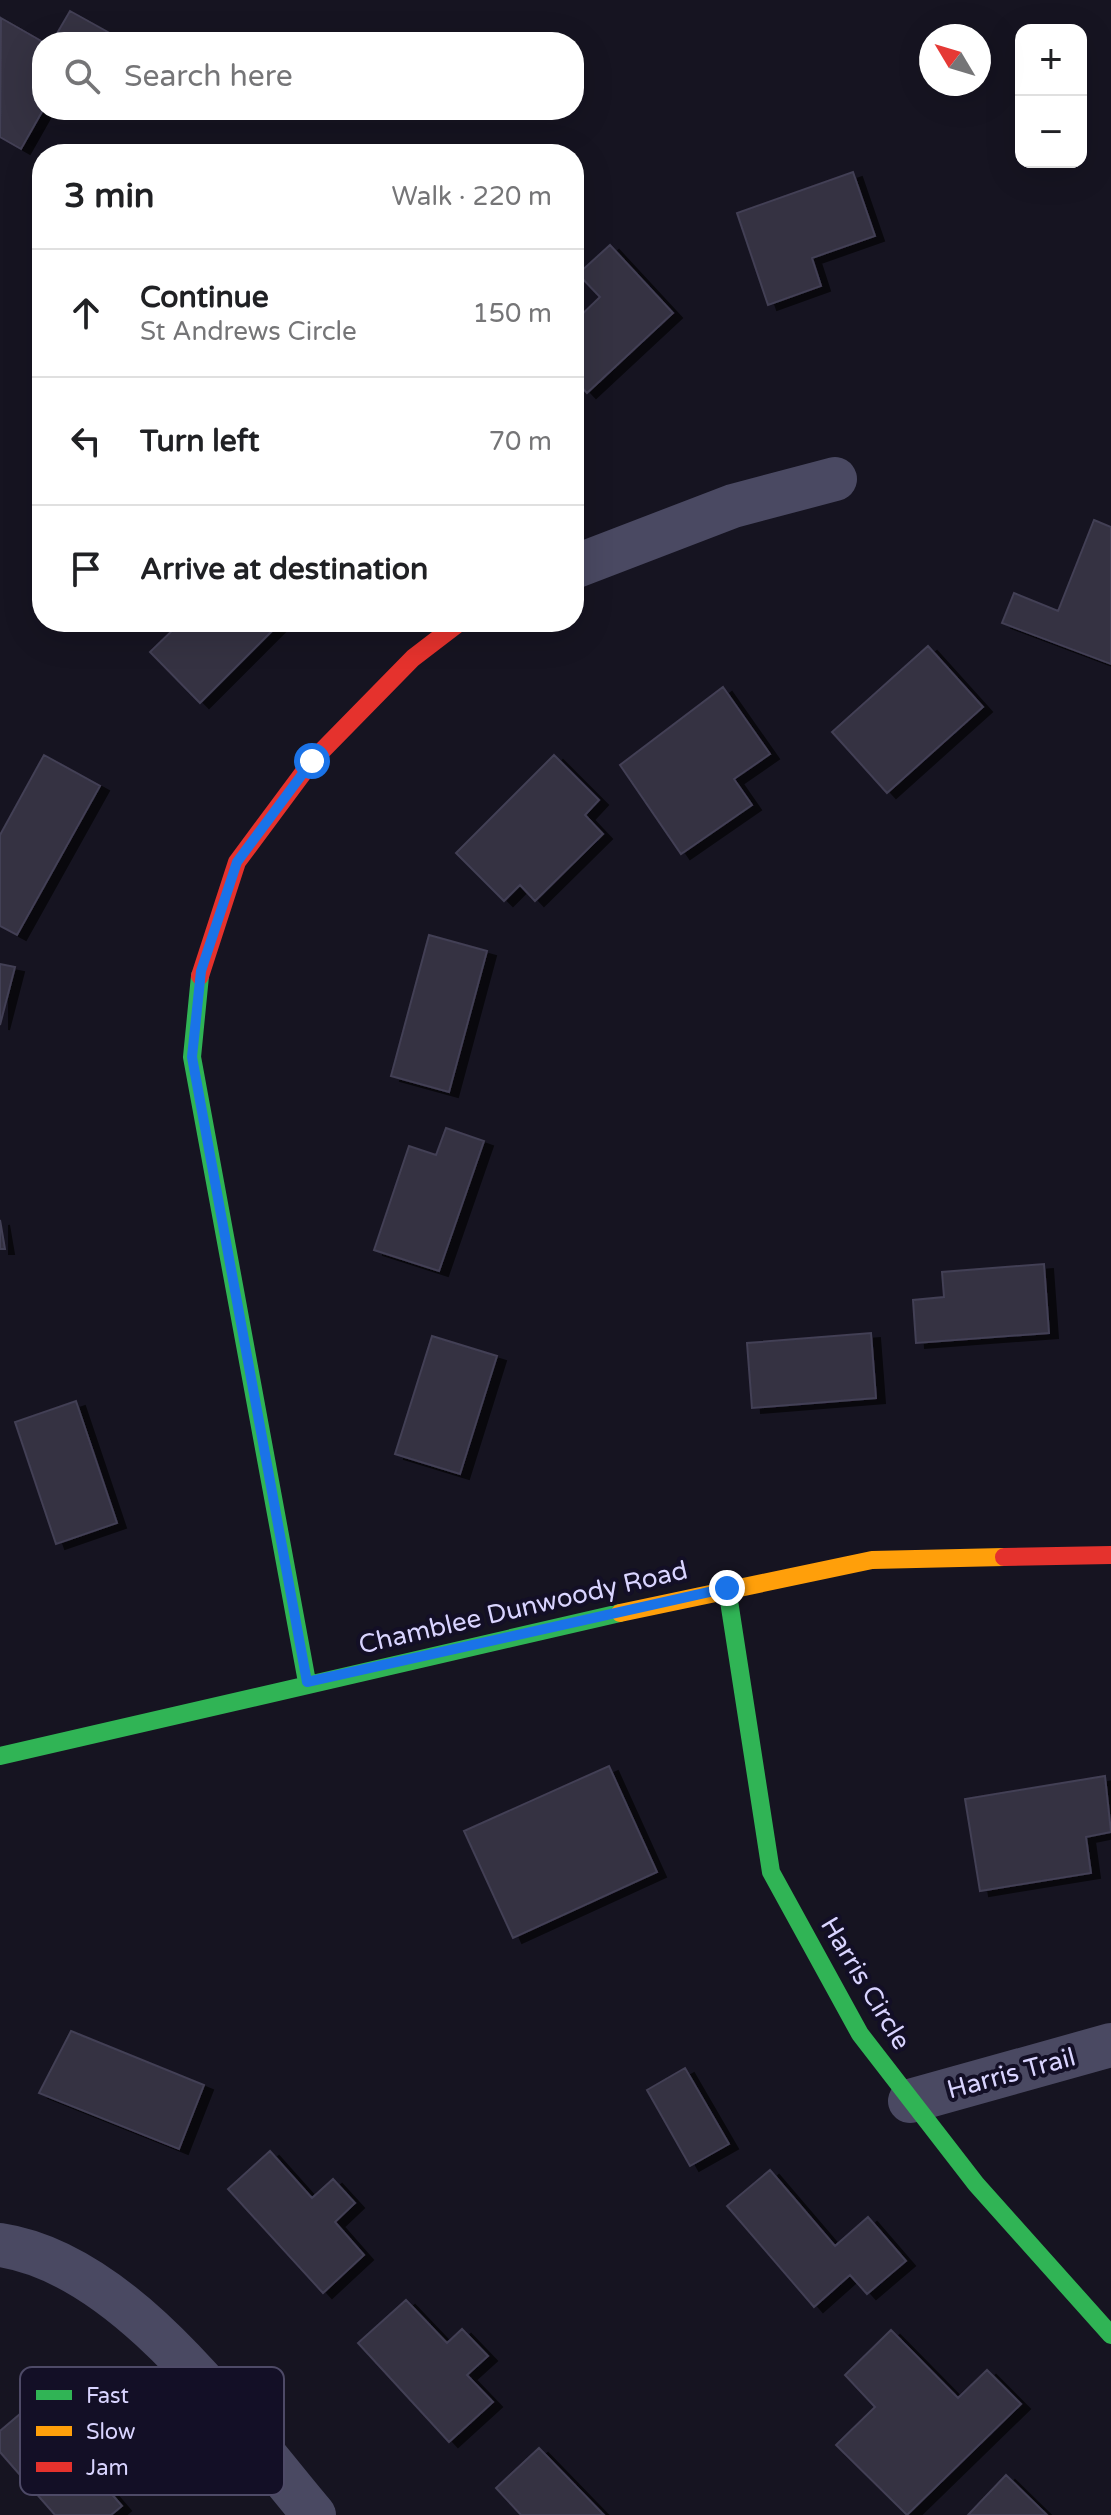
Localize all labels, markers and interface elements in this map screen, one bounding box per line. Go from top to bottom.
north arrow [919,24,991,96]
map controls [1015,24,1087,168]
button: + [1015,24,1087,96]
search box [32,32,584,120]
icon: search [60,54,104,98]
text: Search here [124,58,293,95]
button: − [1015,96,1087,168]
text: 3 min [64,176,155,217]
text: Walk · 220 m [392,181,552,212]
text: Continue [140,279,269,316]
icon: ahead [64,291,108,335]
text: 150 m [472,298,552,329]
text: St Andrews Circle [140,316,357,347]
icon: left [64,419,108,463]
text: Turn left [140,423,259,460]
text: 70 m [489,426,552,457]
icon: arrive [64,547,108,591]
text: Arrive at destination [140,551,428,588]
route start [294,743,330,779]
street label: Chamblee Dunwoody Road [356,1555,691,1660]
route end [709,1570,745,1606]
street label: Harris Circle [814,1911,917,2055]
street label: Harris Trail [944,2041,1079,2105]
legend [20,2367,284,2495]
text: Fast [86,2383,129,2409]
text: Slow [86,2419,136,2445]
text: Jam [86,2455,129,2481]

